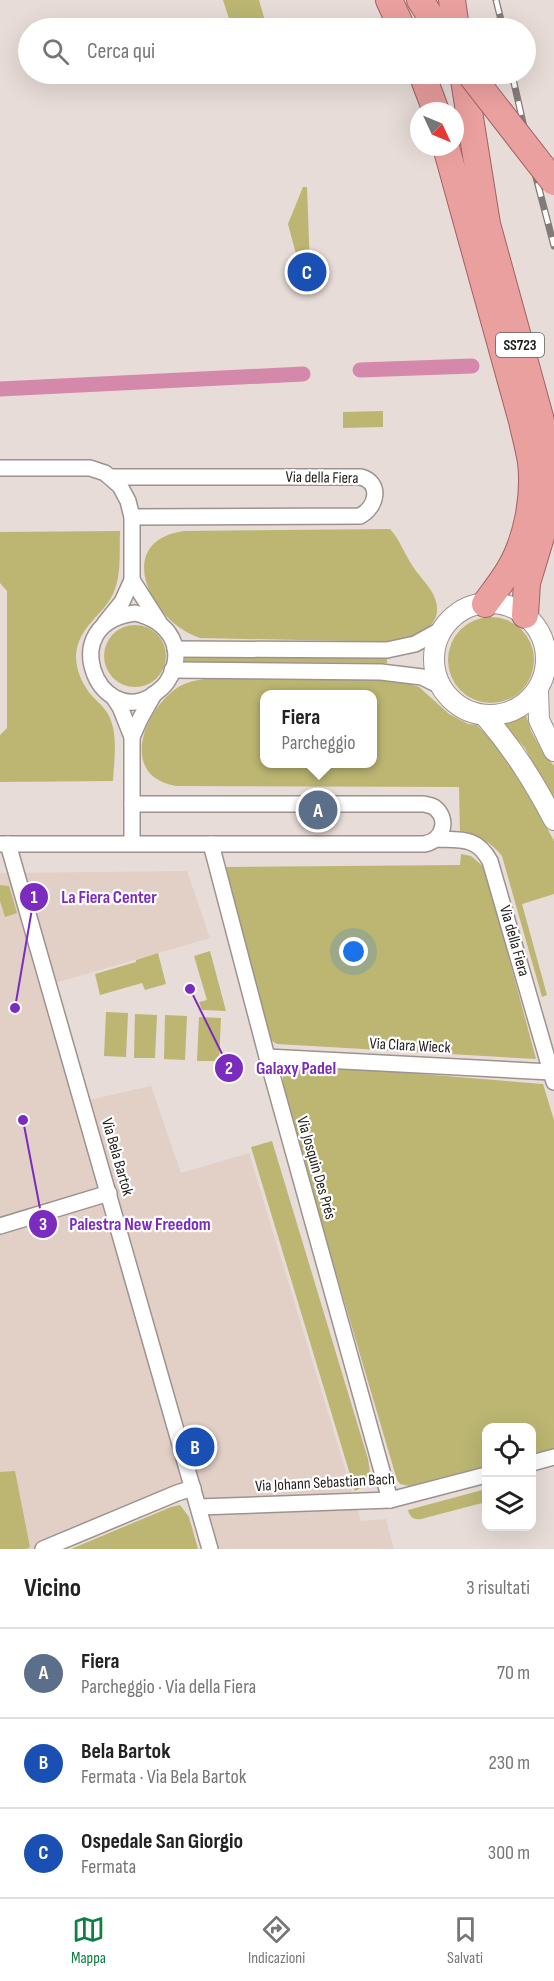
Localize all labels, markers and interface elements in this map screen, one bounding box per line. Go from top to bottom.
search box [18,18,536,84]
icon: search [39,35,72,68]
text: Cerca qui [87,38,155,65]
north arrow [410,102,464,156]
pin: C [288,250,326,294]
road number: SS723 [496,333,544,357]
street label: Via della Fiera [285,468,359,488]
popup [260,690,377,768]
text: Fiera [282,704,320,731]
text: Parcheggio [282,731,355,755]
pin: A [298,788,338,832]
callout: La Fiera Center [19,879,169,915]
text: 1 [30,887,38,908]
text: La Fiera Center [61,887,157,908]
street label: Via della Fiera [495,903,533,979]
your location [339,937,368,966]
street label: Via Clara Wieck [369,1034,451,1058]
callout: Galaxy Padel [214,1050,348,1086]
text: 2 [225,1058,233,1079]
text: Galaxy Padel [256,1058,336,1079]
street label: Via Josquin Des Prés [292,1114,340,1222]
street label: Via Bela Bartok [97,1116,137,1198]
callout: Palestra New Freedom [28,1206,223,1242]
text: 3 [39,1214,47,1235]
text: Palestra New Freedom [69,1214,211,1235]
map controls [482,1423,536,1531]
button: locate [482,1423,536,1477]
pin: B [176,1424,214,1470]
street label: Via Johann Sebastian Bach [255,1470,395,1496]
button: layers [482,1477,536,1531]
text: Vicino [24,1573,81,1604]
text: 3 risultati [466,1576,530,1600]
text: Fiera [81,1648,120,1675]
text: A [39,1661,48,1685]
text: 70 m [497,1661,530,1685]
text: Parcheggio · Via della Fiera [81,1675,256,1699]
text: Bela Bartok [81,1738,171,1765]
text: B [39,1751,48,1775]
text: 230 m [488,1751,530,1775]
text: Fermata · Via Bela Bartok [81,1765,246,1789]
text: Ospedale San Giorgio [81,1828,243,1855]
text: C [38,1841,49,1865]
text: 300 m [488,1841,530,1865]
text: Fermata [81,1855,136,1879]
tab: Mappa [71,1913,106,1968]
tab: Indicazioni [248,1913,305,1968]
tab: Salvati [447,1913,483,1968]

